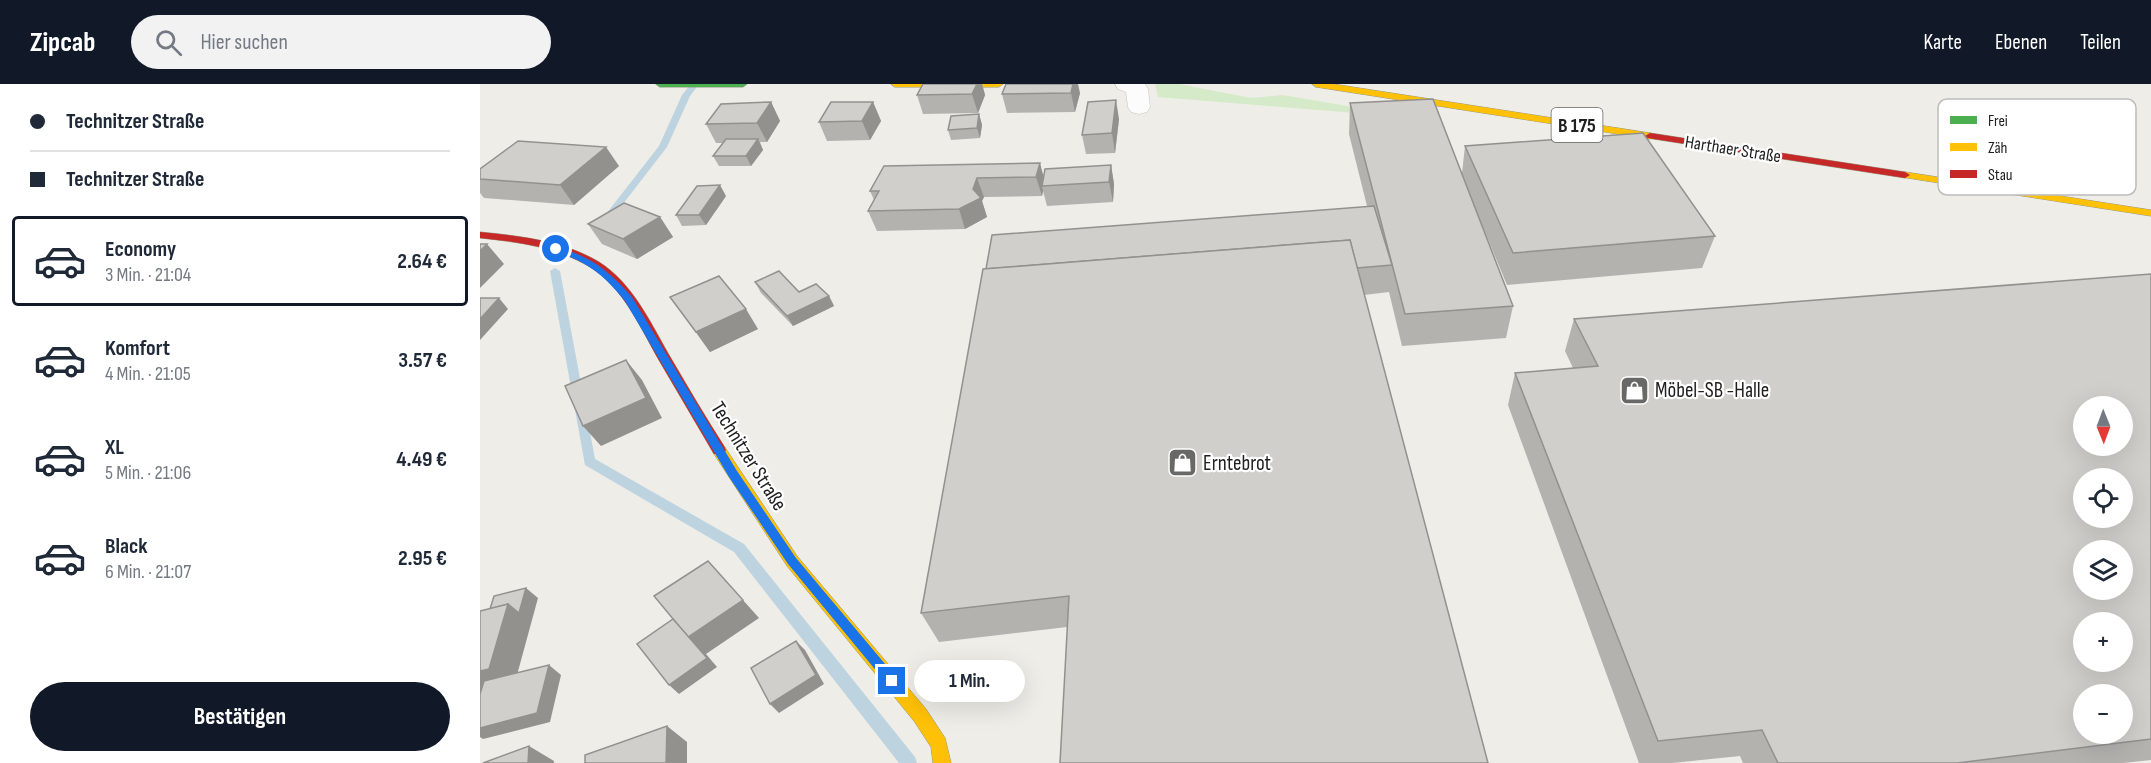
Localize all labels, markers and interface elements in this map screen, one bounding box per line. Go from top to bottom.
search box [131,15,551,69]
text: Zipcab [30,26,95,59]
icon: search [152,26,185,59]
text: Hier suchen [200,29,288,56]
text: Karte [1924,30,1962,55]
text: Ebenen [1995,30,2047,55]
text: Teilen [2080,30,2121,55]
legend [1938,99,2136,195]
text: Technitzer Straße [66,108,204,135]
road number: B 175 [1552,108,1602,142]
text: Frei [1988,112,2008,131]
street label: Harthaer Straße [1684,132,1782,167]
text: Zäh [1988,139,2007,158]
text: Technitzer Straße [66,166,204,193]
text: Stau [1988,166,2013,185]
icon: car [33,234,87,288]
route start [542,235,569,262]
text: Economy [105,236,176,263]
text: 2.64 € [397,248,447,275]
text: 3 Min. · 21:04 [105,263,191,287]
icon: car [33,333,87,387]
text: Komfort [105,335,170,362]
text: 3.57 € [398,347,447,374]
text: 4 Min. · 21:05 [105,362,191,386]
shop icon: Möbel-SB -Halle [1618,374,1650,406]
place label: Möbel-SB -Halle [1655,378,1769,403]
north arrow [2073,396,2133,456]
map controls [2073,396,2133,744]
street label: Technitzer Straße [705,397,792,515]
icon: car [33,432,87,486]
text: XL [105,434,124,461]
text: 4.49 € [396,446,447,473]
shop icon: Erntebrot [1166,447,1198,479]
place label: Erntebrot [1203,451,1271,476]
text: 5 Min. · 21:06 [105,461,191,485]
button: locate [2073,468,2133,528]
icon: car [33,531,87,585]
text: Black [105,533,147,560]
button: layers [2073,540,2133,600]
text: 2.95 € [398,545,447,572]
text: 6 Min. · 21:07 [105,560,191,584]
button: + [2073,612,2133,672]
callout: 1 Min. [913,660,1024,702]
route end [878,667,905,694]
text: 1 Min. [949,669,990,693]
button: Bestätigen [30,682,450,751]
button: − [2073,684,2133,744]

